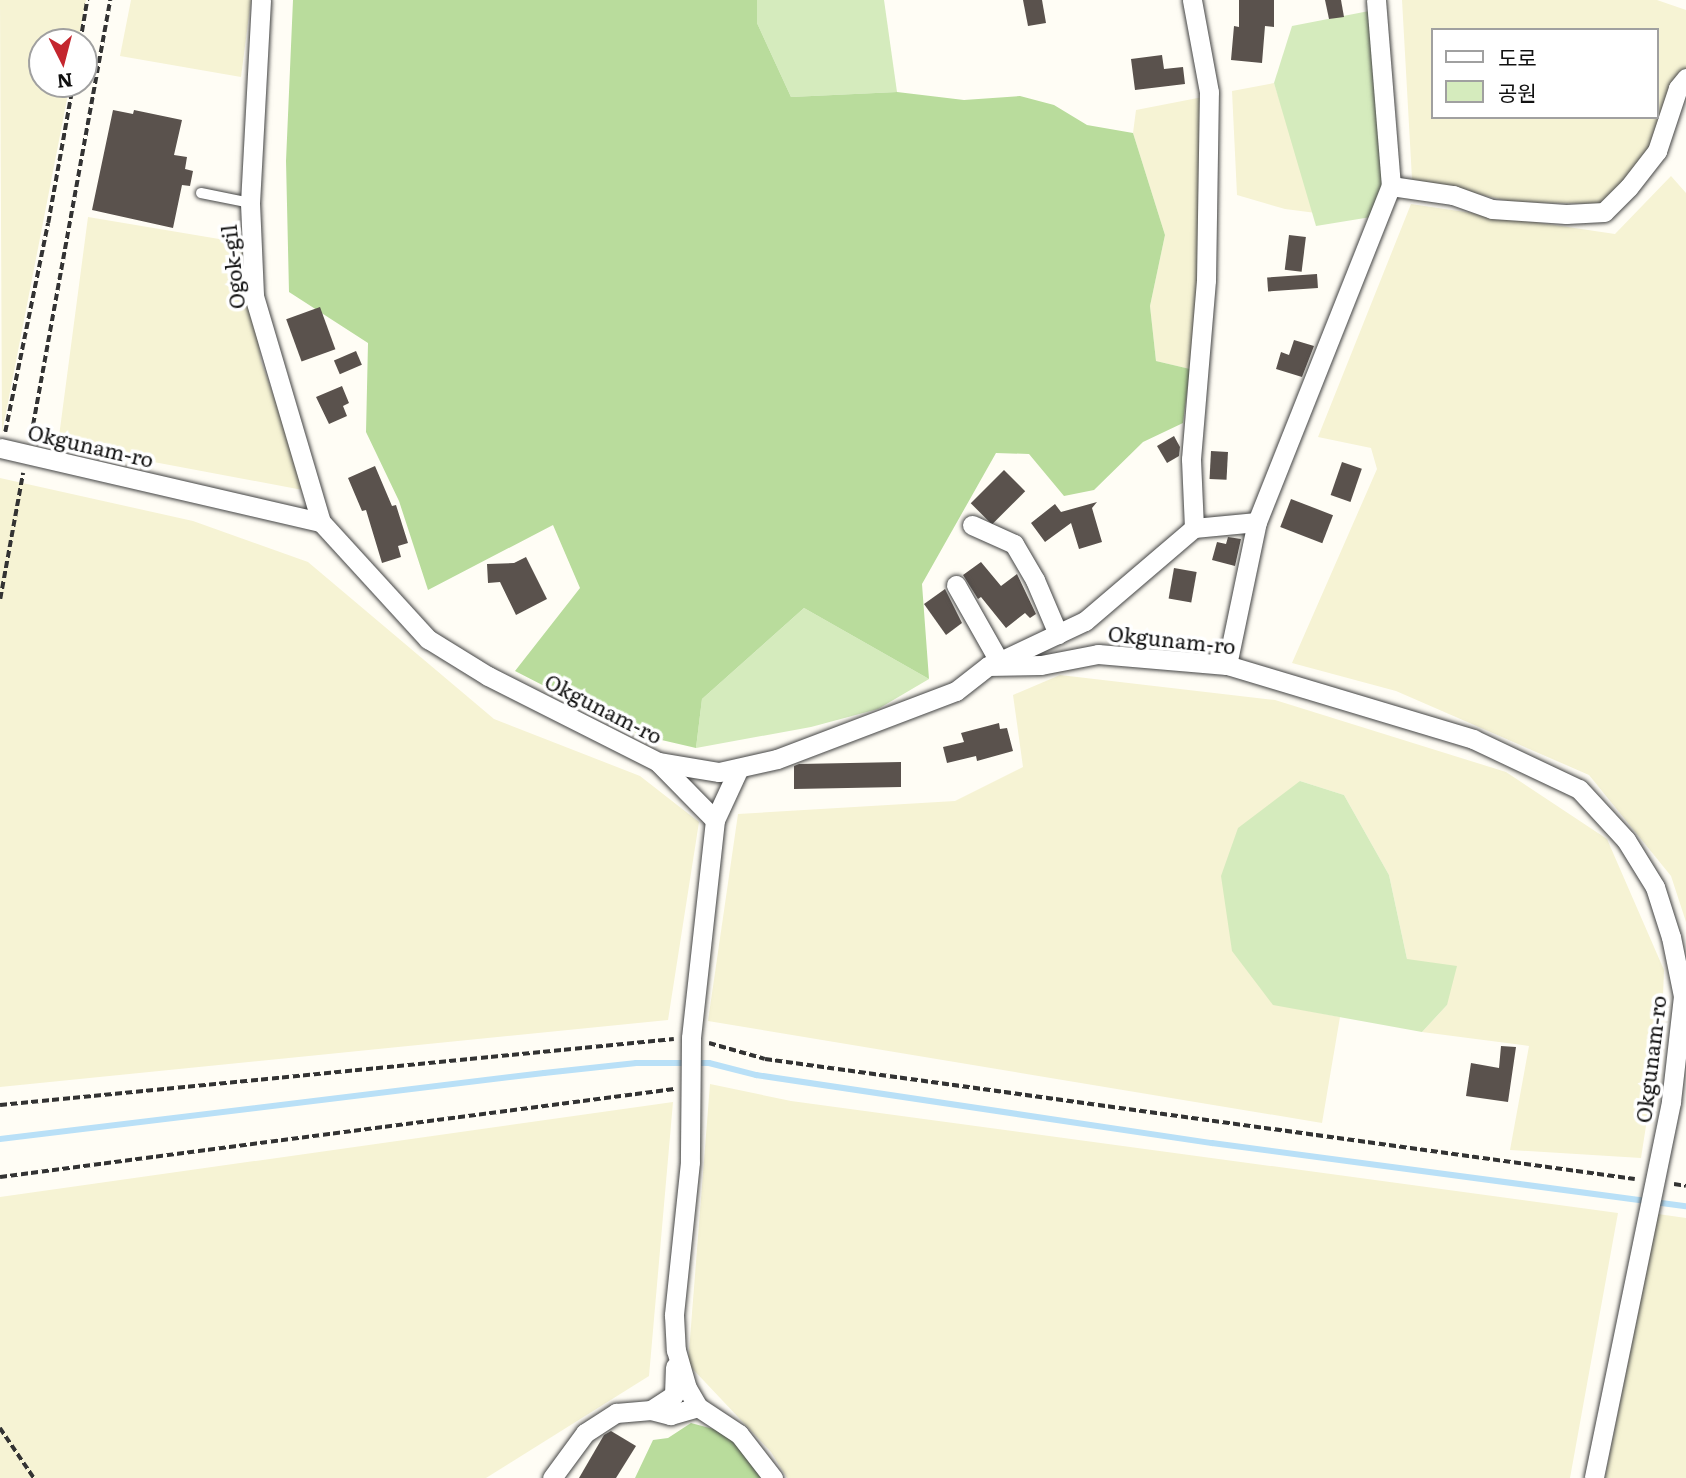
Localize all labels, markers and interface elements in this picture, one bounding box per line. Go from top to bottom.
north arrow [28,28,98,98]
legend [1430,28,1658,119]
text: 도로 [1498,41,1537,72]
text: N [56,67,74,97]
text: 공원 [1498,76,1537,107]
street label: Ogok-gil [215,224,249,310]
street label: Okgunam-ro [26,418,156,472]
street label: Okgunam-ro [1107,620,1237,658]
street label: Okgunam-ro [541,668,667,748]
street label: Okgunam-ro [1630,994,1670,1124]

